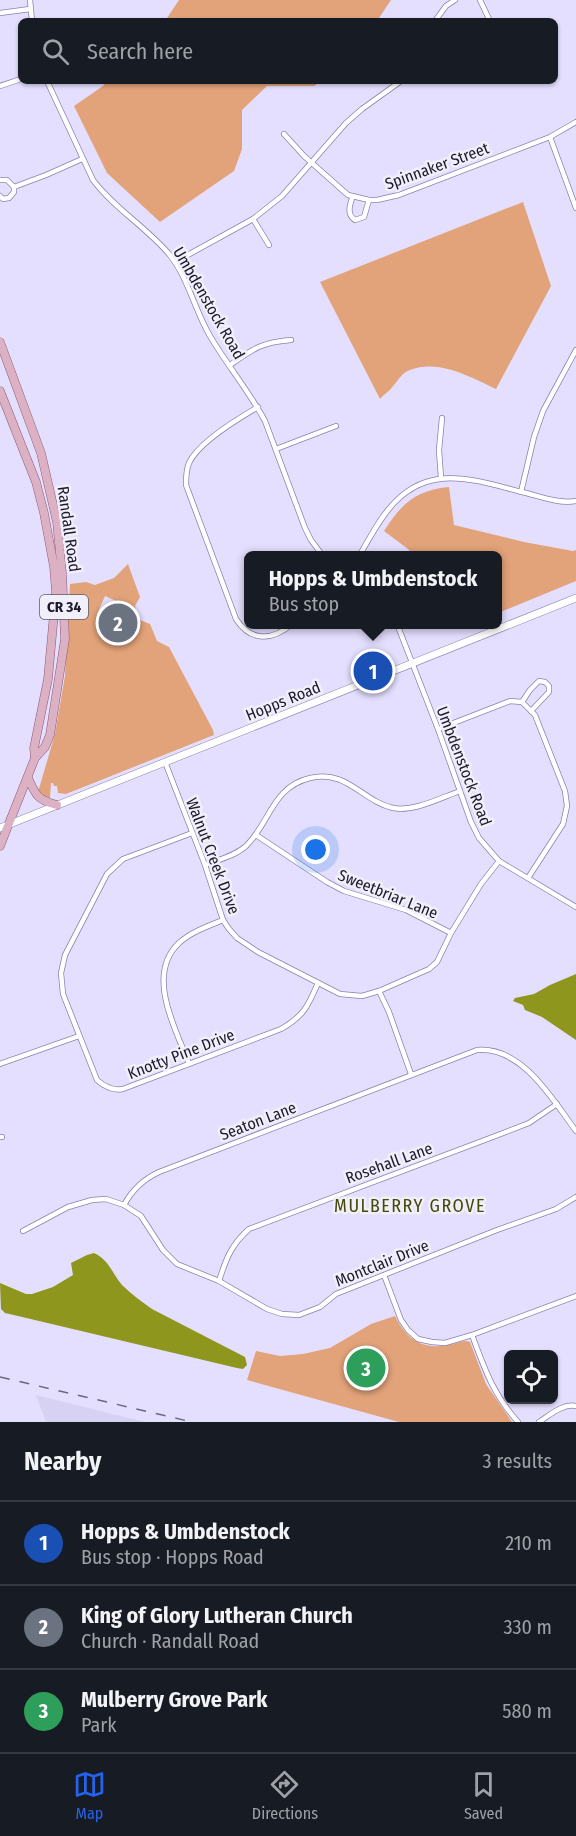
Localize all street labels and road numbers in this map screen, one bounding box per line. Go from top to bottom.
street label: Spinnaker Street [382,138,492,194]
street label: Umbdenstock Road [169,243,249,363]
street label: Randall Road [54,485,84,573]
road number: CR 34 [40,595,88,619]
street label: Hopps Road [243,677,323,725]
street label: Umbdenstock Road [432,703,496,829]
street label: Walnut Creek Drive [182,795,244,917]
street label: Sweetbriar Lane [335,865,441,923]
street label: Knotty Pine Drive [125,1025,237,1083]
street label: Seaton Lane [217,1098,299,1144]
street label: Rosehall Lane [343,1138,435,1188]
street label: Montclair Drive [332,1236,432,1290]

